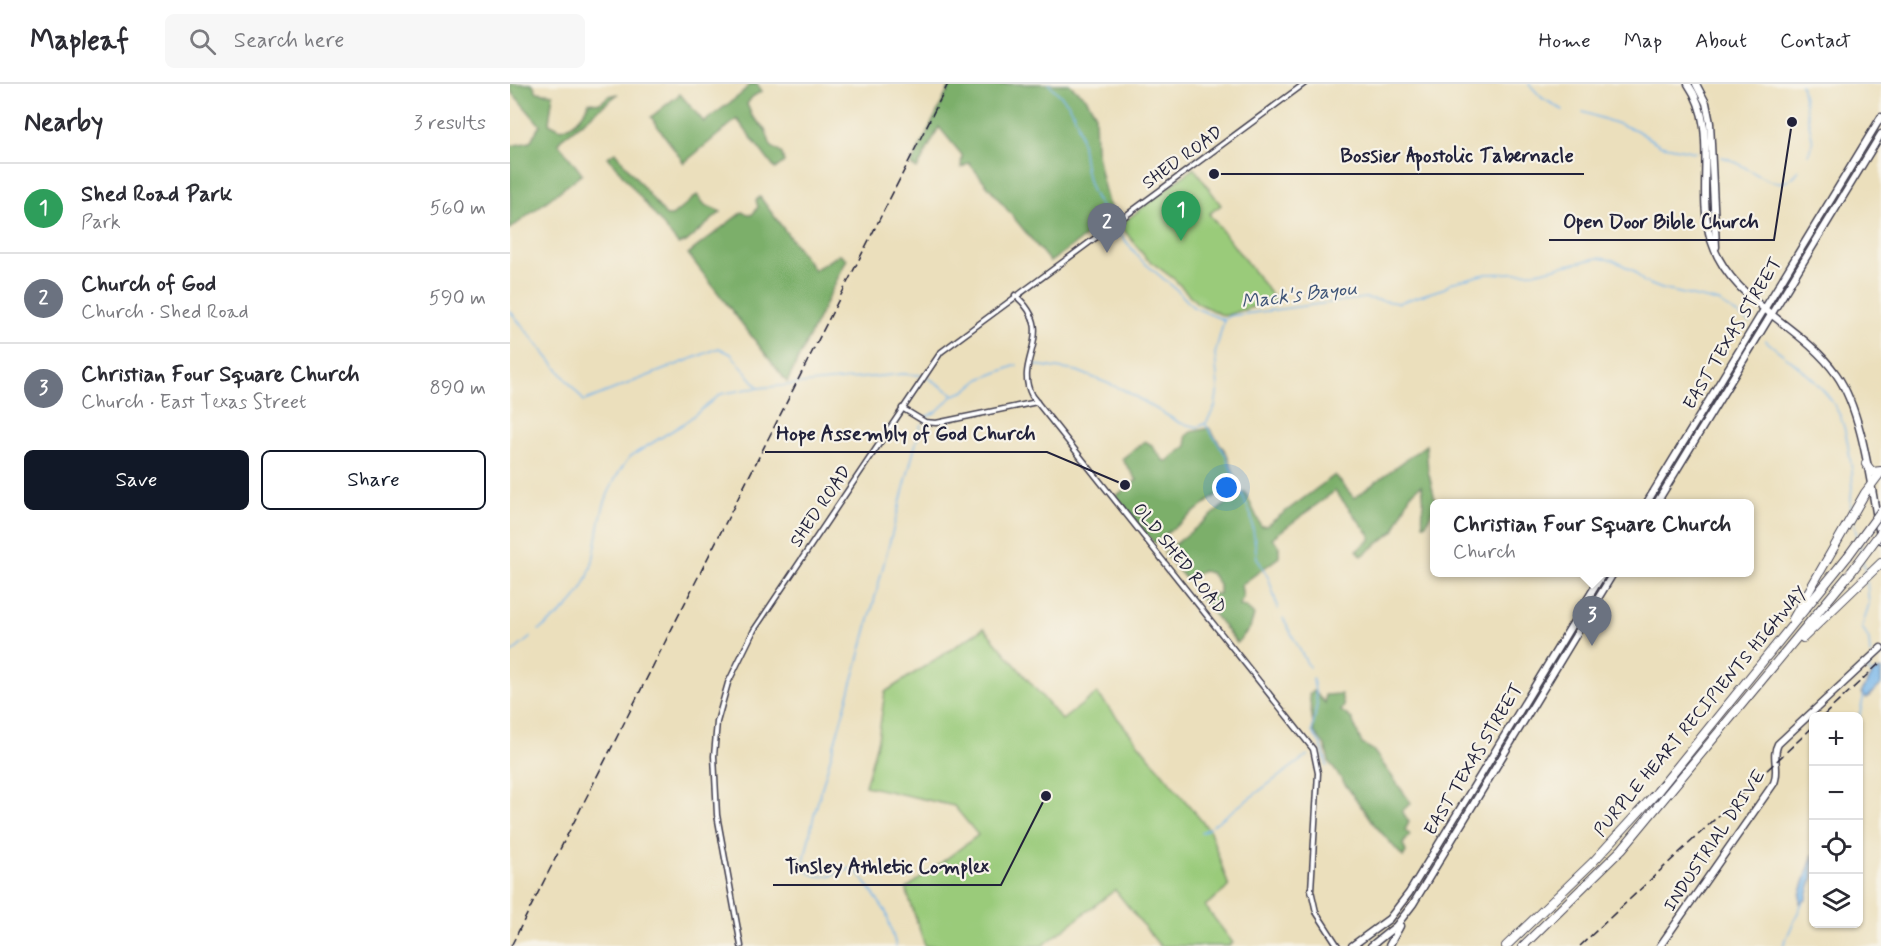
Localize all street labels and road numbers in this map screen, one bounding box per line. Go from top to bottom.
street label: SHED ROAD [1137,120,1228,195]
street label: EAST TEXAS STREET [1678,253,1788,414]
street label: SHED ROAD [785,461,857,552]
street label: OLD SHED ROAD [1127,498,1232,619]
street label: PURPLE HEART RECIPIENTS HIGHWAY [1589,581,1813,842]
street label: EAST TEXAS STREET [1419,679,1529,840]
street label: INDUSTRIAL DRIVE [1658,765,1771,916]

